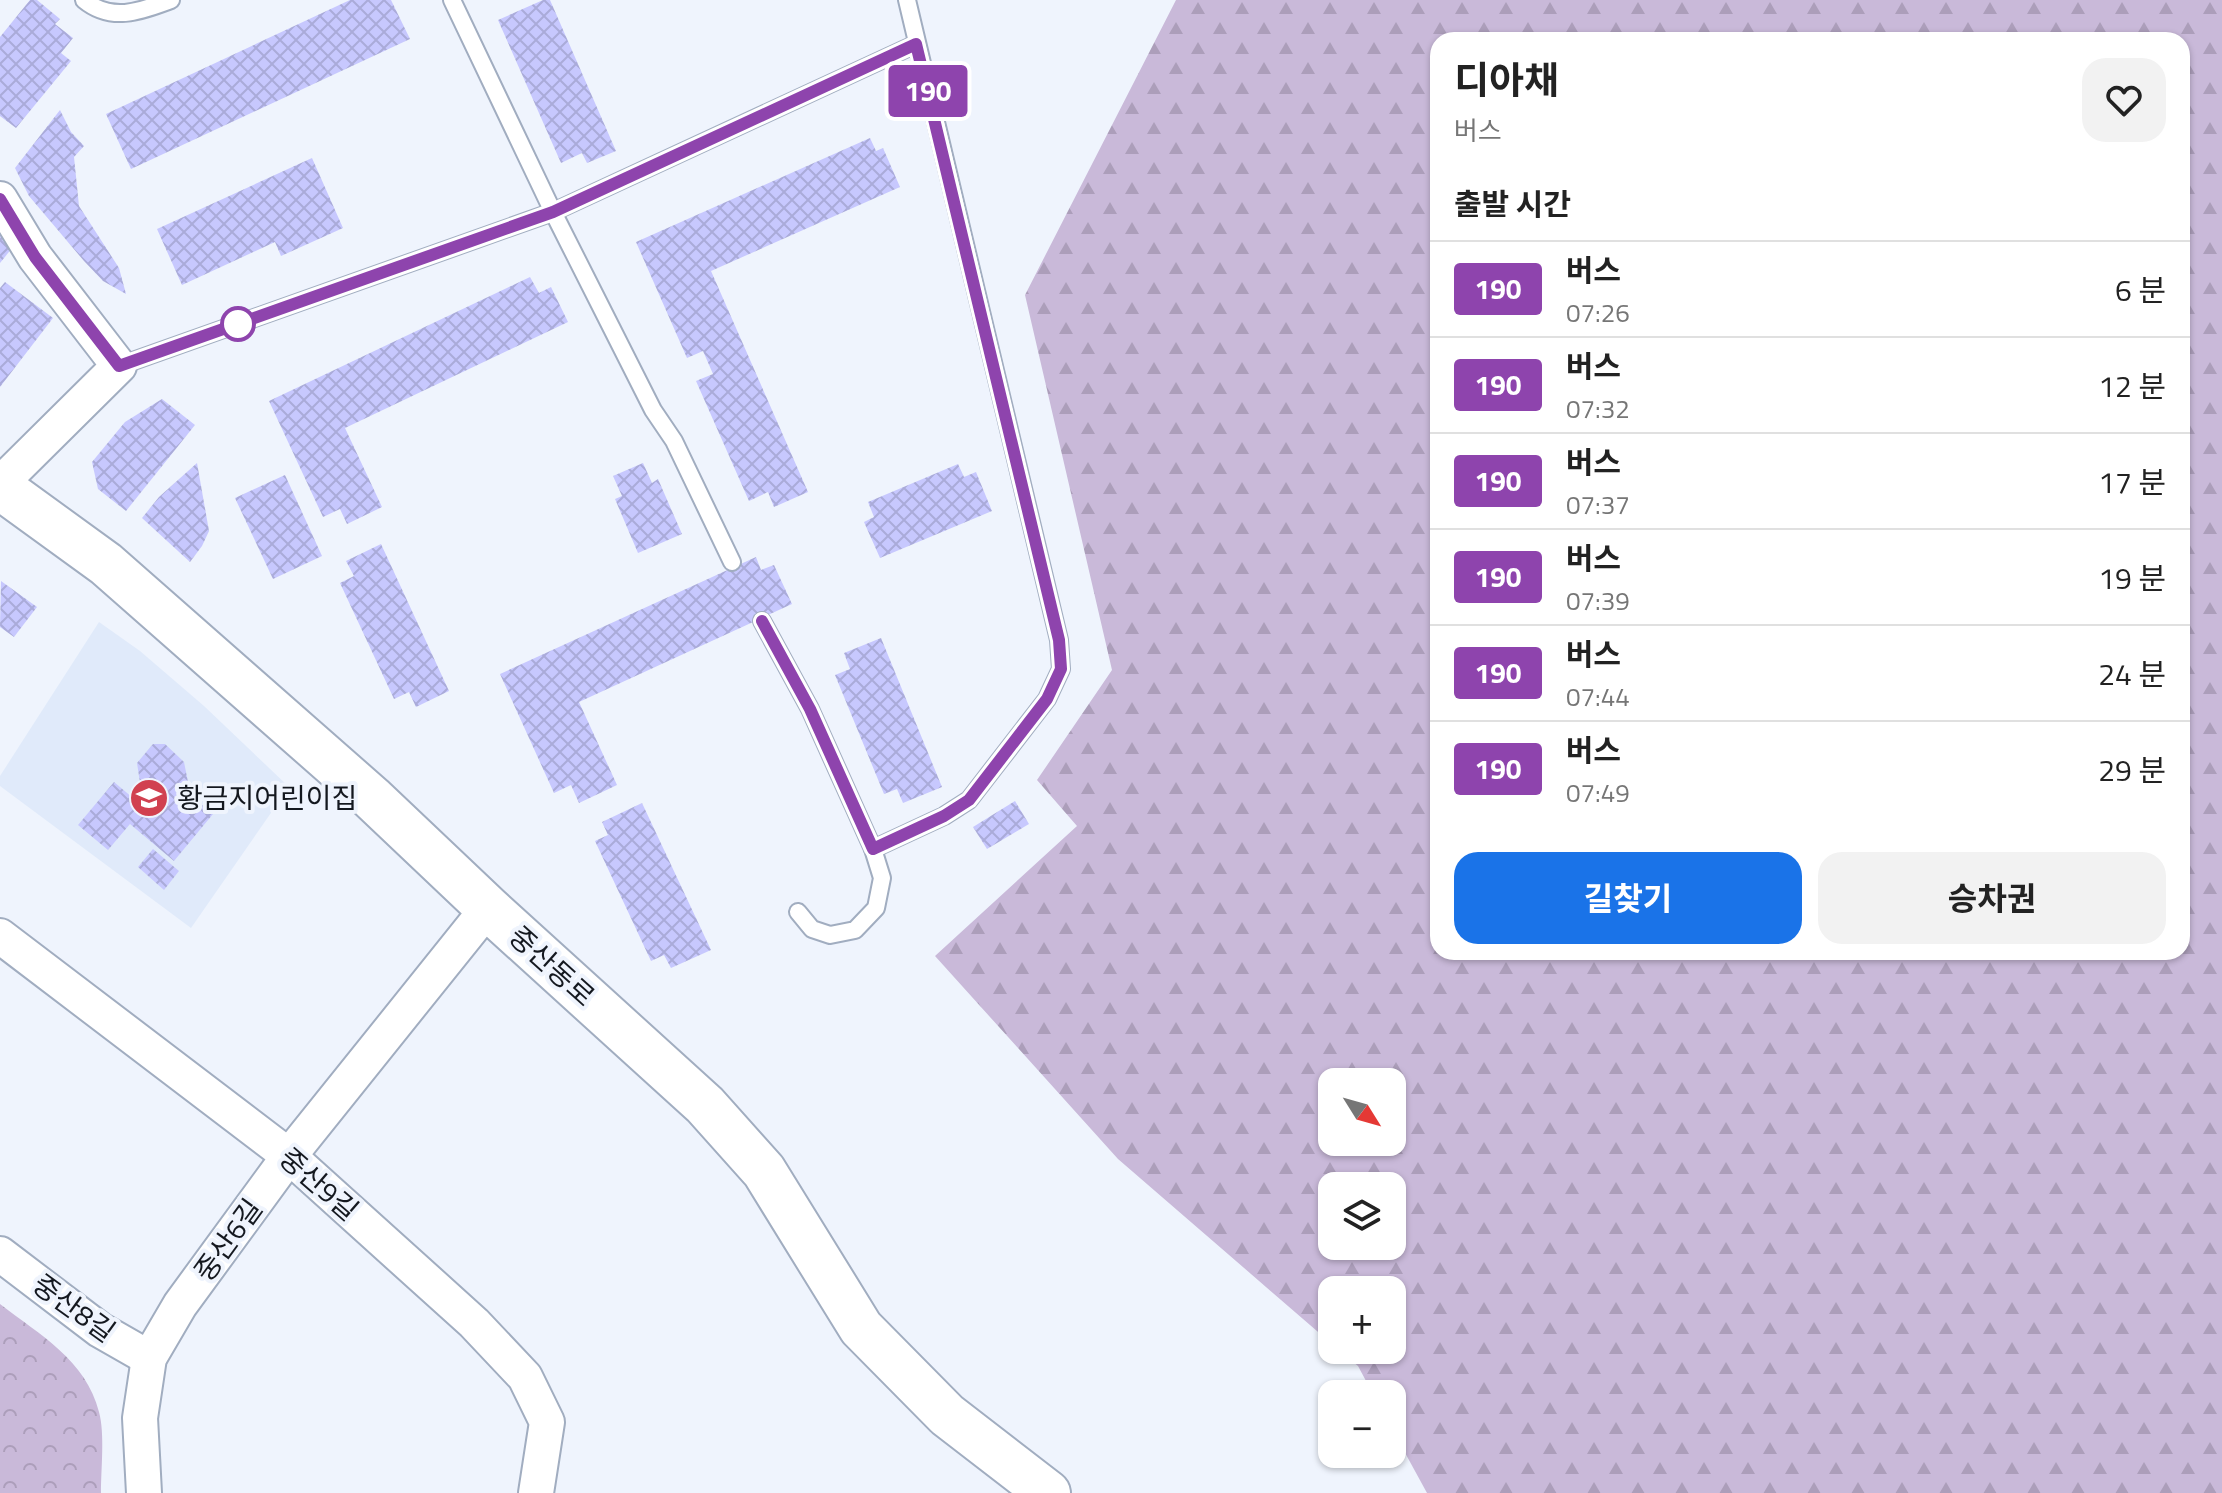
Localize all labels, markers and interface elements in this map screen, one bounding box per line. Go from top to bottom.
text: 디아채 [1454,51,1559,109]
button: heart [2082,58,2166,142]
line badge: 190 [882,65,974,117]
text: 190 [904,69,952,112]
text: 버스 [1454,111,1502,150]
text: 출발 시간 [1454,181,1571,227]
text: 버스 [1566,247,1621,293]
text: 190 [1474,267,1522,310]
text: 6 분 [2115,267,2166,313]
text: 07:26 [1566,293,1630,332]
unlabelled marker [221,307,255,341]
text: 버스 [1566,343,1621,389]
text: 190 [1474,363,1522,406]
text: 12 분 [2098,363,2166,409]
text: 07:32 [1566,389,1630,428]
text: 버스 [1566,439,1621,485]
text: 190 [1474,459,1522,502]
text: 17 분 [2098,459,2166,505]
text: 07:37 [1566,485,1630,524]
text: 버스 [1566,535,1621,581]
text: 190 [1474,555,1522,598]
text: 19 분 [2098,555,2166,601]
text: 07:39 [1566,581,1630,620]
text: 버스 [1566,631,1621,677]
text: 190 [1474,651,1522,694]
text: 24 분 [2098,651,2166,697]
text: 07:44 [1566,677,1630,716]
text: 버스 [1566,727,1621,773]
text: 190 [1474,747,1522,790]
text: 29 분 [2098,747,2166,793]
text: 07:49 [1566,773,1630,812]
place label: 황금지어린이집 [177,776,357,819]
school or university icon: 황금지어린이집 [128,777,170,819]
button: 길찾기 [1454,852,1802,944]
button: 승차권 [1818,852,2166,944]
street label: 중산동로 [500,915,605,1016]
north arrow [1318,1068,1406,1156]
map controls [1318,1068,1406,1468]
street label: 중산9길 [270,1137,369,1230]
button: layers [1318,1172,1406,1260]
street label: 중산6길 [183,1189,272,1290]
street label: 중산8길 [24,1263,125,1352]
button: + [1318,1276,1406,1364]
button: − [1318,1380,1406,1468]

